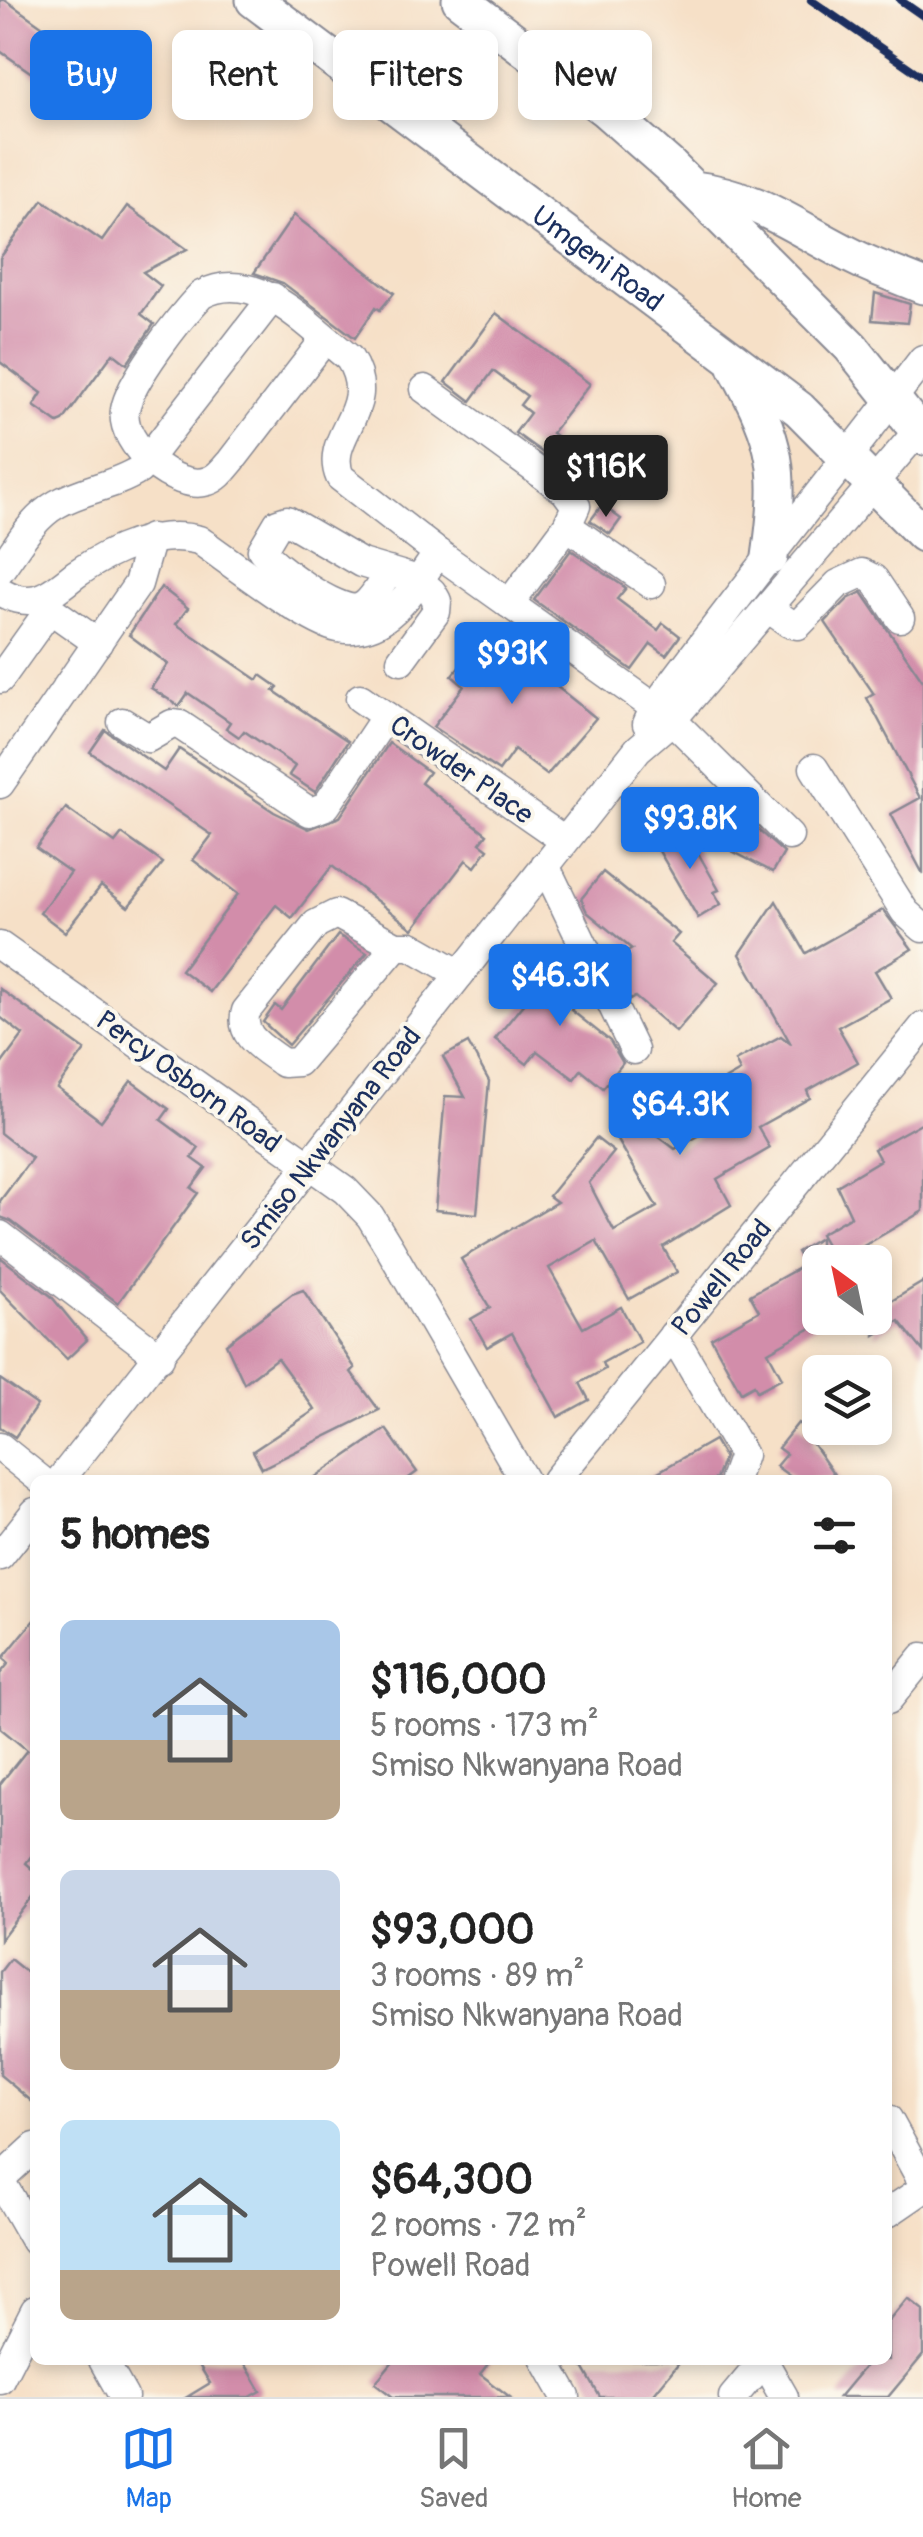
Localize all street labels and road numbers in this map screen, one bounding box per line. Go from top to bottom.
street label: Umgeni Road [524,199,670,320]
street label: Crowder Place [383,708,540,833]
street label: Percy Osborn Road [89,1003,288,1161]
street label: Smiso Nkwanyana Road [233,1020,429,1258]
street label: Powell Road [664,1212,780,1343]

